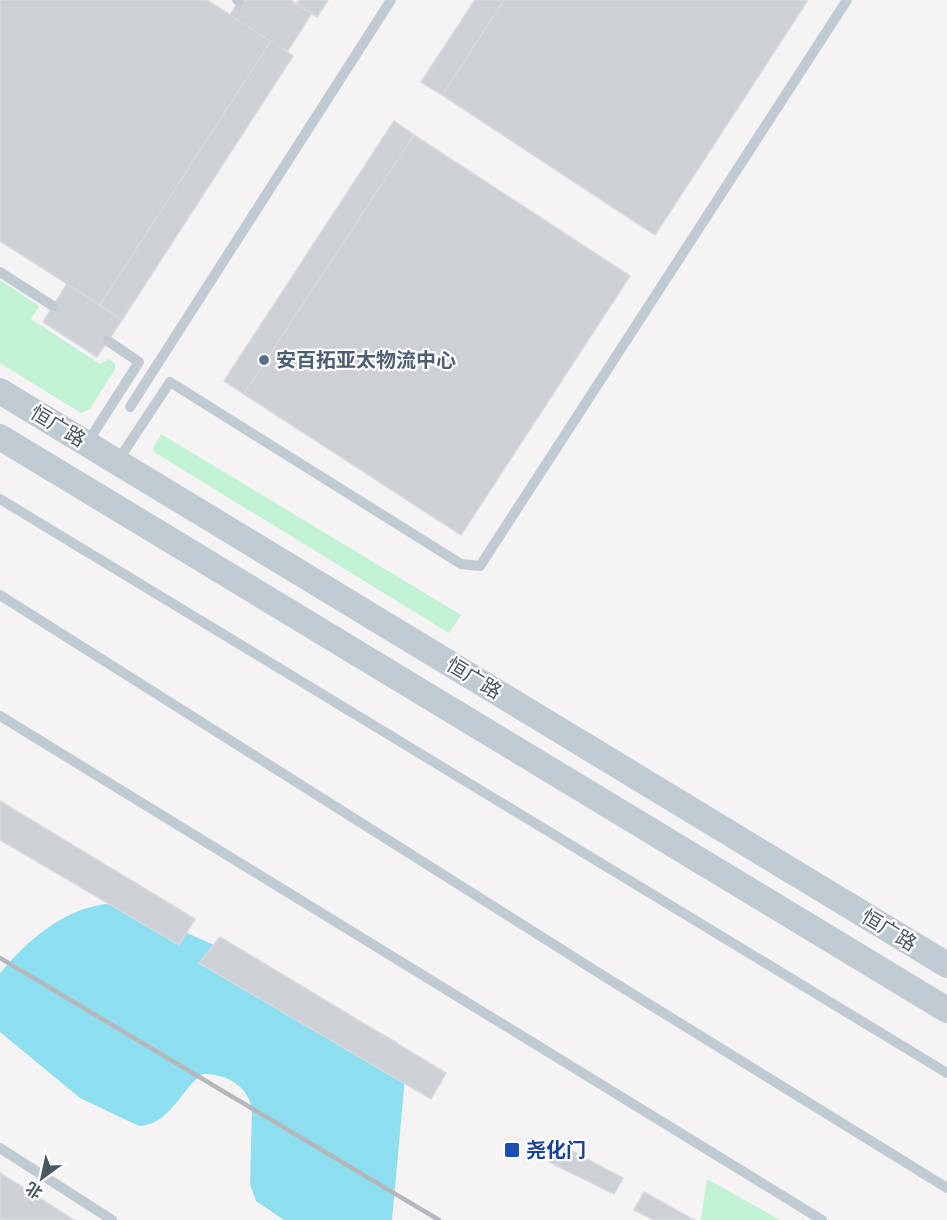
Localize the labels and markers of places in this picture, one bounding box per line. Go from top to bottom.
place label: 安百拓亚太物流中心 [276,349,456,372]
marker: 安百拓亚太物流中心 [257,353,271,367]
place label: 尧化门 [526,1139,586,1162]
marker: 尧化门 [503,1141,521,1159]

